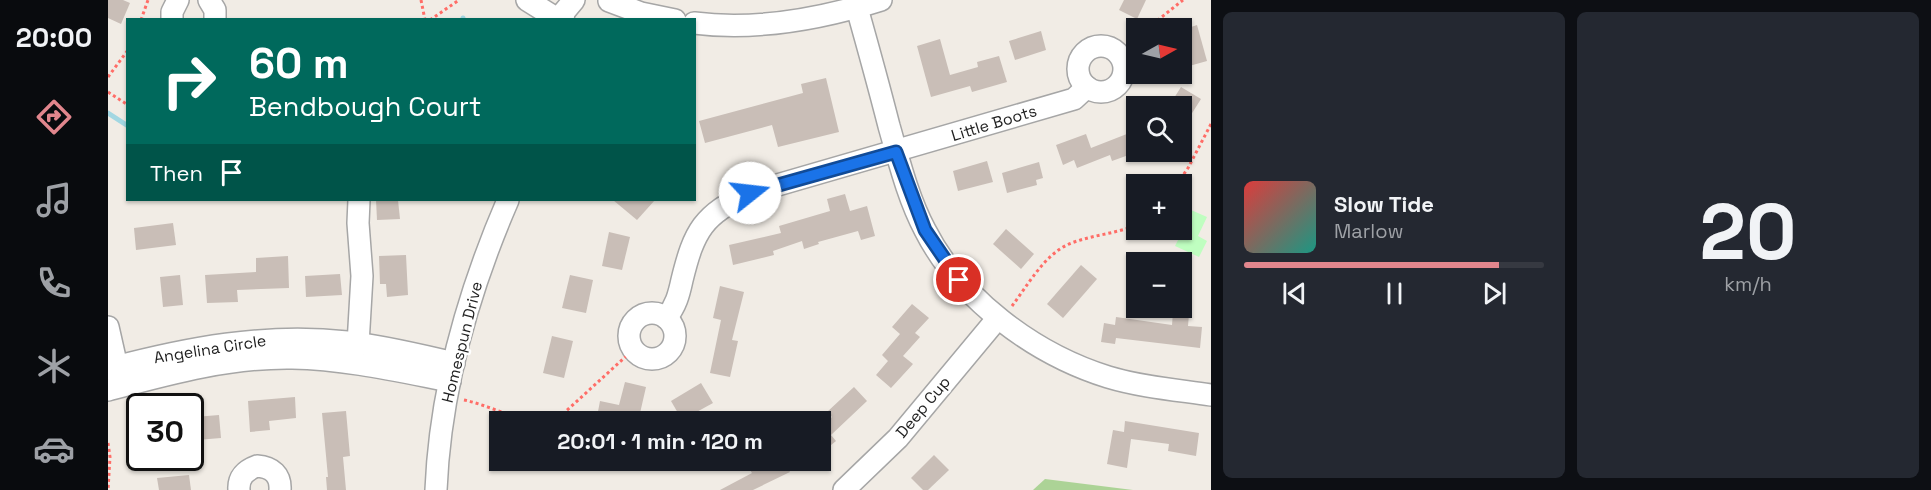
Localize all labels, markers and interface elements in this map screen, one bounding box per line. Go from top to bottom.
north arrow [1126,18,1192,84]
map controls [1126,18,1192,318]
text: 20:00 [16,20,92,55]
text: 60 m [249,37,349,90]
icon: right [150,42,228,120]
text: Bendbough Court [249,89,481,124]
icon: directions [33,96,75,138]
button: search [1126,96,1192,162]
street label: Little Boots [949,100,1039,146]
icon: arrive [215,156,248,189]
text: Then [150,159,203,187]
position arrow [718,161,782,225]
button: + [1126,174,1192,240]
icon: music [33,179,75,221]
text: 20 [1700,182,1796,282]
text: Slow Tide [1334,190,1434,218]
text: Marlow [1334,218,1403,244]
button: − [1126,252,1192,318]
pin [933,254,984,305]
icon: phone [33,262,75,304]
icon: arrive [942,263,975,296]
text: km/h [1724,271,1772,297]
icon: previous [1278,277,1311,310]
icon: pause [1378,277,1411,310]
icon: next [1478,277,1511,310]
street label: Homespun Drive [437,279,487,405]
street label: Angelina Circle [152,330,268,368]
icon: climate [33,345,75,387]
street label: Deep Cup [891,372,955,442]
speed limit sign: 30 [126,393,204,471]
text: 20:01 · 1 min · 120 m [557,427,763,455]
icon: car [33,428,75,470]

